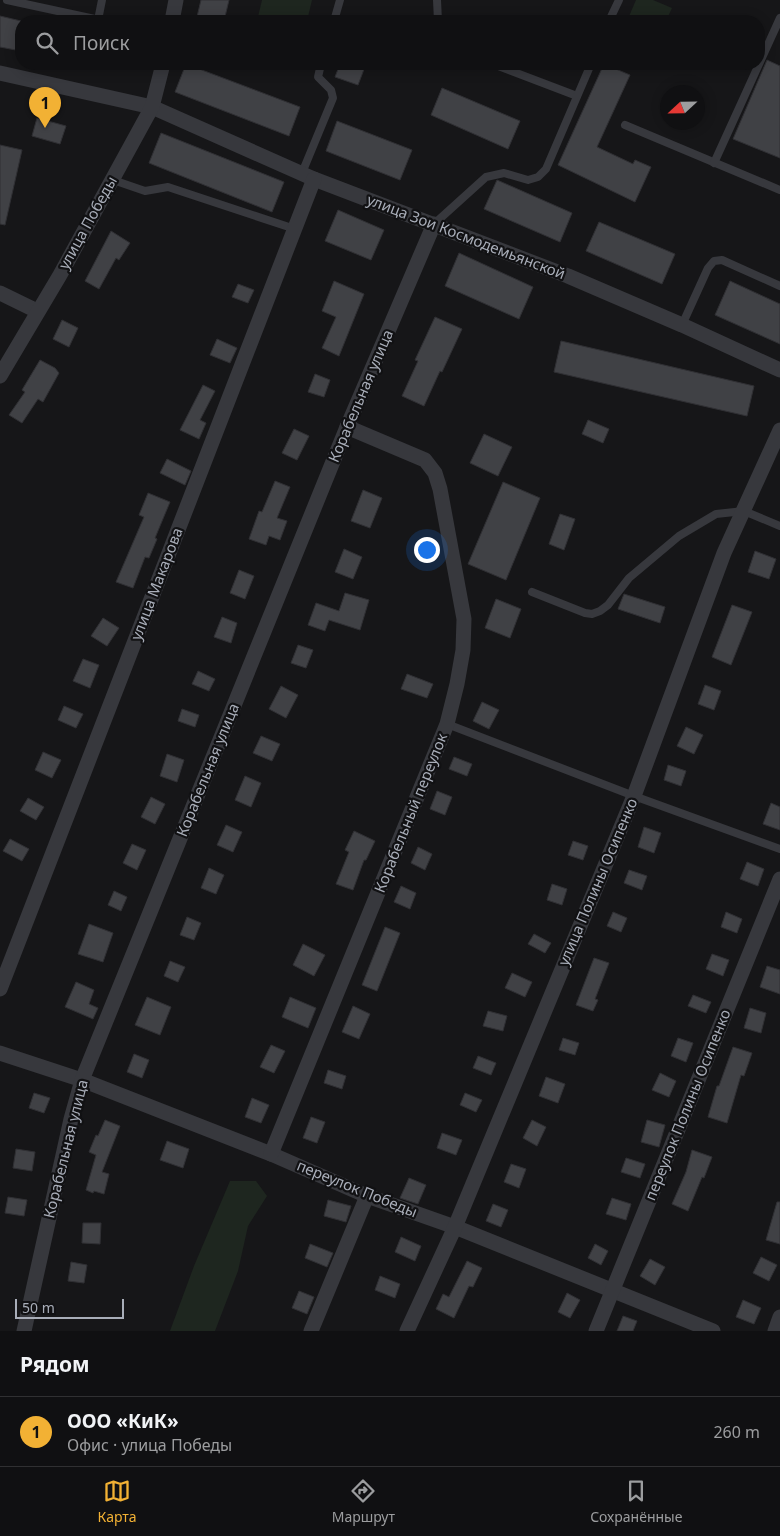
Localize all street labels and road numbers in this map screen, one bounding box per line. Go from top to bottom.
street label: улица Победы [53,172,121,273]
street label: улица Зои Космодемьянской [364,189,568,283]
street label: Корабельная улица [323,326,397,465]
street label: улица Макарова [125,524,187,643]
street label: Корабельная улица [171,700,243,839]
street label: Корабельный переулок [369,730,451,895]
street label: улица Полины Осипенко [553,795,642,968]
street label: переулок Полины Осипенко [639,1006,735,1203]
street label: Корабельная улица [38,1077,92,1220]
street label: переулок Победы [294,1155,421,1221]

